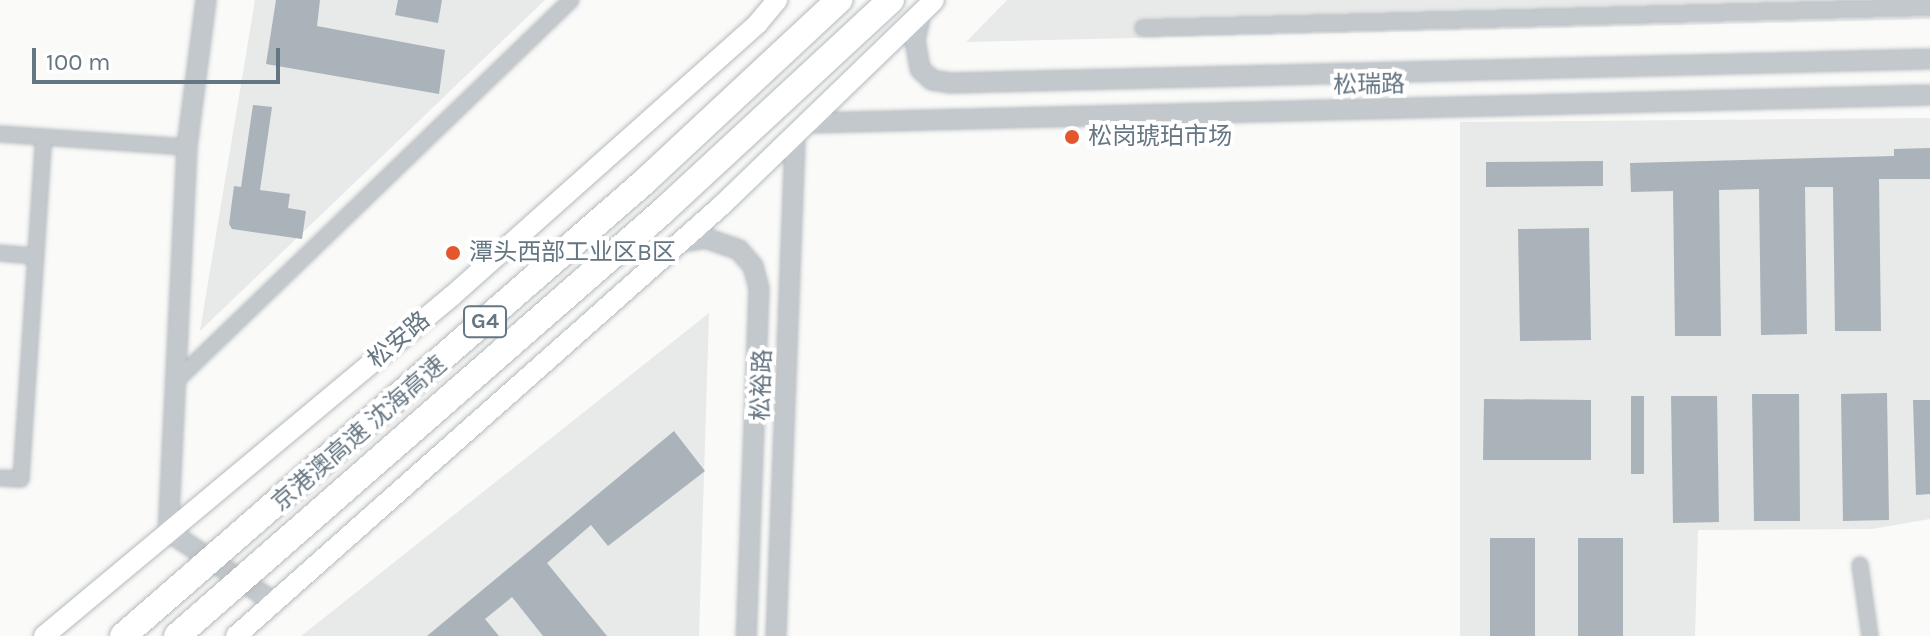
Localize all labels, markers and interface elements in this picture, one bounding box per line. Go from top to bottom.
scale bar [36,32,284,82]
text: 100 m [46,48,111,76]
street label: 松瑞路 [1333,70,1405,100]
place label: 松岗琥珀市场 [1088,123,1232,151]
marker: 松岗琥珀市场 [1063,128,1081,146]
place label: 潭头西部工业区B区 [469,239,676,267]
marker: 潭头西部工业区B区 [444,244,462,262]
road number: G4 [463,304,507,340]
street label: 松安路 [362,306,436,374]
street label: 松裕路 [746,349,778,421]
street label: 京港澳高速 沈海高速 [266,350,452,518]

